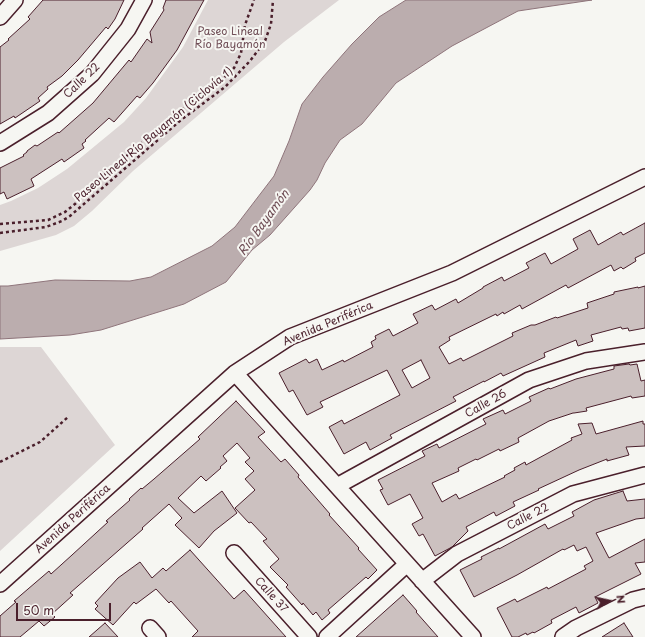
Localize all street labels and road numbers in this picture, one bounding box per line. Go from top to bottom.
street label: Calle 22 [61,61,103,101]
street label: Paseo Lineal Río Bayamón (Ciclovía 1) [72,65,236,205]
street label: Avenida Periférica [281,299,375,349]
street label: Calle 26 [463,387,509,421]
street label: Avenida Periférica [33,482,113,556]
street label: Calle 22 [505,501,551,533]
street label: Calle 37 [252,575,290,615]

